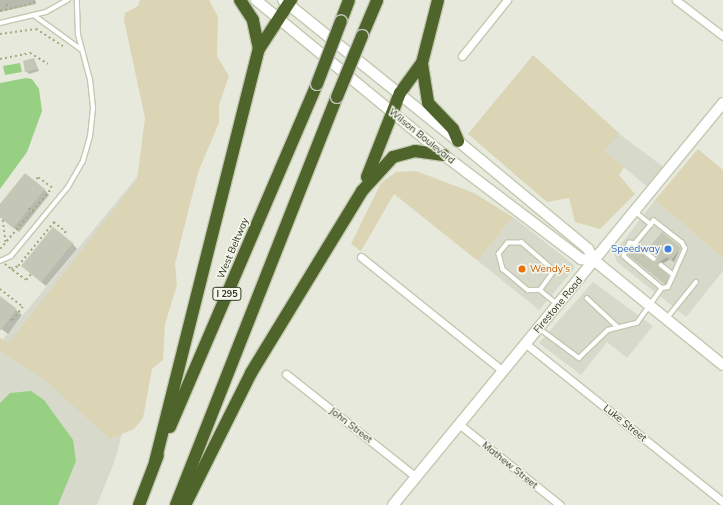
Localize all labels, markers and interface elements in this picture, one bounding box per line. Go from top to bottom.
street label: Wilson Boulevard [386,106,458,166]
street label: West Beltway [215,216,251,280]
place label: Speedway [611,243,660,255]
marker: Speedway [663,244,673,254]
place label: Wendy's [530,263,570,275]
marker: Wendy's [517,264,527,274]
street label: Firestone Road [531,275,585,335]
road number: I 295 [212,287,242,301]
street label: Luke Street [601,402,649,444]
street label: John Street [327,405,375,445]
street label: Mathew Street [480,439,540,491]

